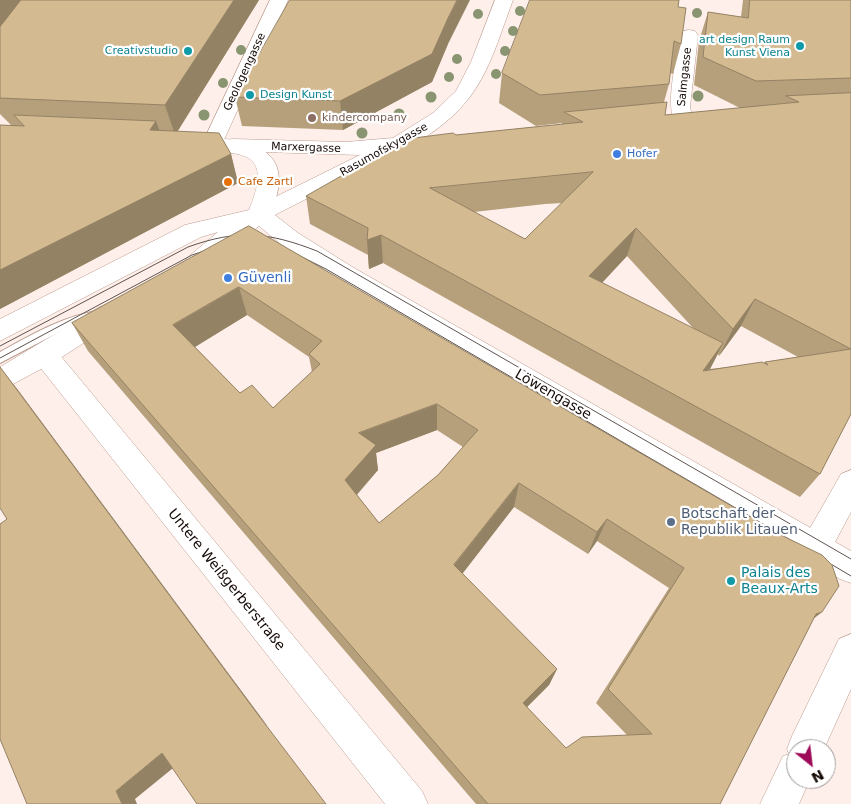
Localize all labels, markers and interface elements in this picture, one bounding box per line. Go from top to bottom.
street label: Geologengasse [221,31,269,113]
place label: art design Raum Kunst Viena [699,33,790,59]
marker: art design Raum Kunst Viena [794,40,806,52]
place label: Creativstudio [105,44,178,58]
marker: Creativstudio [182,45,194,57]
street label: Salmgasse [675,47,695,107]
place label: Design Kunst [260,88,332,102]
marker: Design Kunst [244,89,256,101]
place label: kindercompany [322,111,407,125]
marker: kindercompany [306,112,318,124]
street label: Rasumofskygasse [338,120,430,180]
street label: Marxergasse [271,140,341,156]
place label: Hofer [627,147,657,161]
marker: Hofer [611,148,623,160]
place label: Cafe Zartl [238,175,293,189]
marker: Cafe Zartl [222,176,234,188]
place label: Güvenli [238,270,291,286]
marker: Güvenli [222,272,234,284]
street label: Löwengasse [512,366,594,424]
street label: Untere Weißgerberstraße [164,506,288,654]
place label: Botschaft der Republik Litauen [681,506,798,538]
marker: Botschaft der Republik Litauen [665,516,677,528]
place label: Palais des Beaux-Arts [741,565,818,598]
marker: Palais des Beaux-Arts [725,575,737,587]
north arrow [786,739,836,789]
text: N [809,766,827,786]

